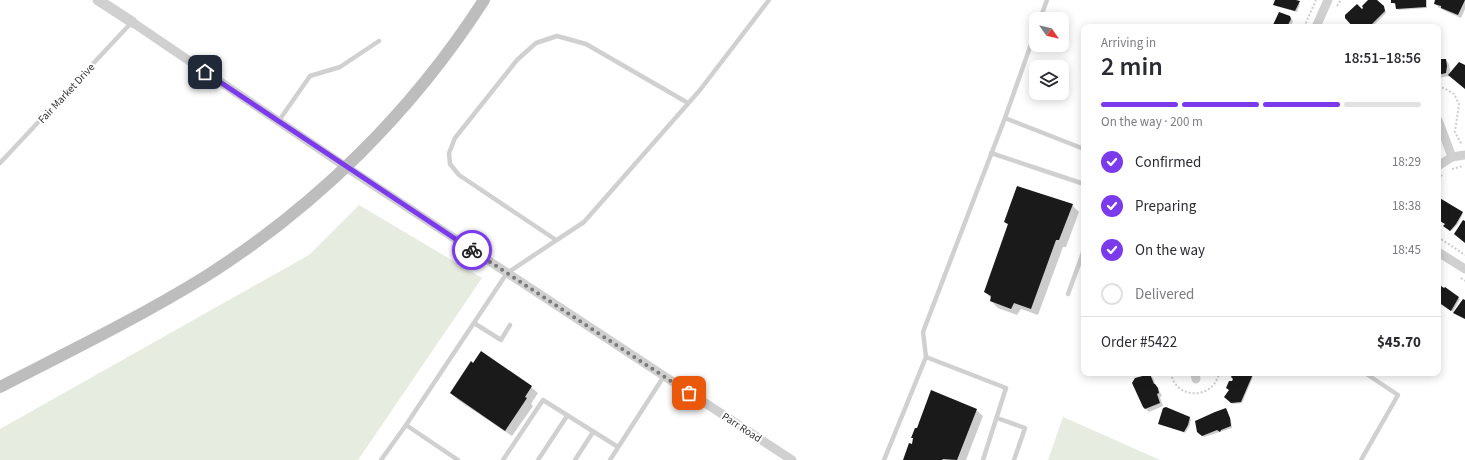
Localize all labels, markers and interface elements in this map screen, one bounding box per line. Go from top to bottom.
north arrow [1029,12,1069,52]
map controls [1029,12,1069,100]
text: Arriving in [1101,34,1156,52]
text: 2 min [1101,48,1163,85]
text: 18:51–18:56 [1344,48,1421,69]
pin [188,55,222,89]
street label: Fair Market Drive [35,60,98,127]
button: layers [1029,60,1069,100]
icon: home [194,61,216,83]
text: On the way · 200 m [1101,113,1203,131]
icon: check [1101,151,1123,173]
text: Confirmed [1135,152,1201,173]
text: 18:29 [1392,153,1421,171]
icon: check [1101,195,1123,217]
text: Preparing [1135,196,1196,217]
text: 18:38 [1392,197,1421,215]
courier [452,230,492,270]
icon: bike [461,239,483,261]
icon: check [1101,239,1123,261]
text: On the way [1135,240,1205,261]
text: 18:45 [1392,241,1421,259]
text: Delivered [1135,284,1194,305]
text: Order #5422 [1101,332,1177,353]
text: $45.70 [1377,332,1421,353]
pin [672,376,706,410]
icon: bag [678,382,700,404]
street label: Parr Road [719,409,765,446]

